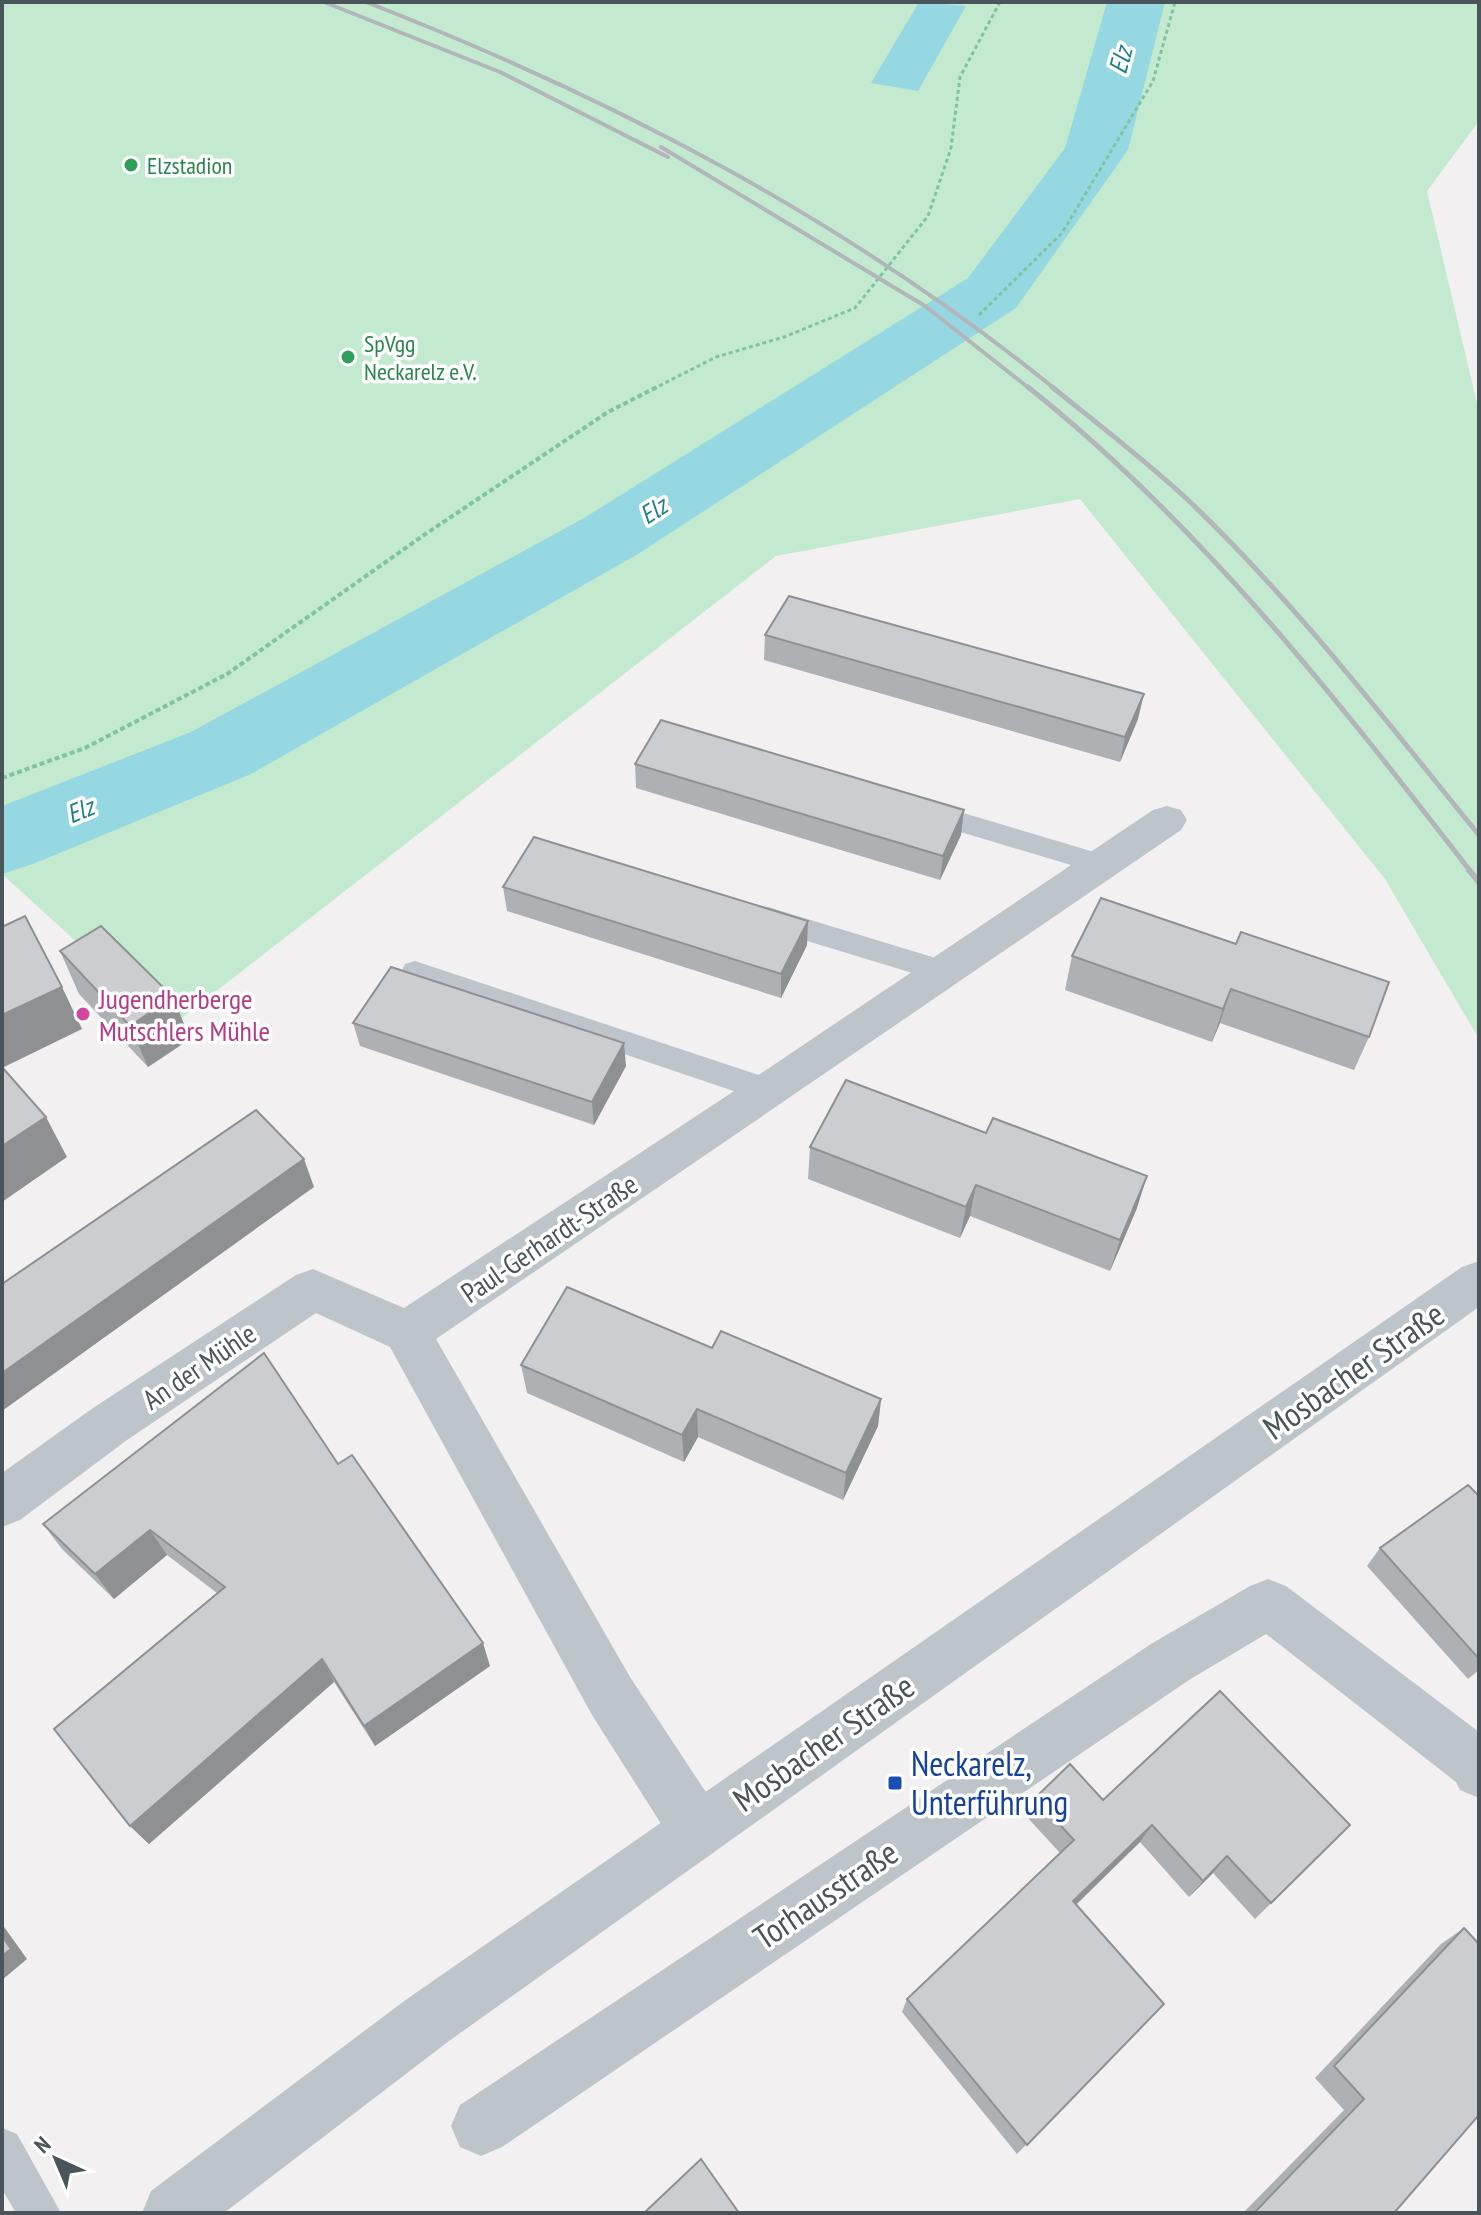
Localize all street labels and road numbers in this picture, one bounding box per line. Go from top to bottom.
street label: Paul-Gerhardt-Straße [454,1165,644,1311]
street label: Mosbacher Straße [1254,1291,1452,1449]
street label: An der Mühle [135,1315,263,1417]
street label: Mosbacher Straße [724,1663,922,1821]
street label: Torhausstraße [744,1830,906,1958]

